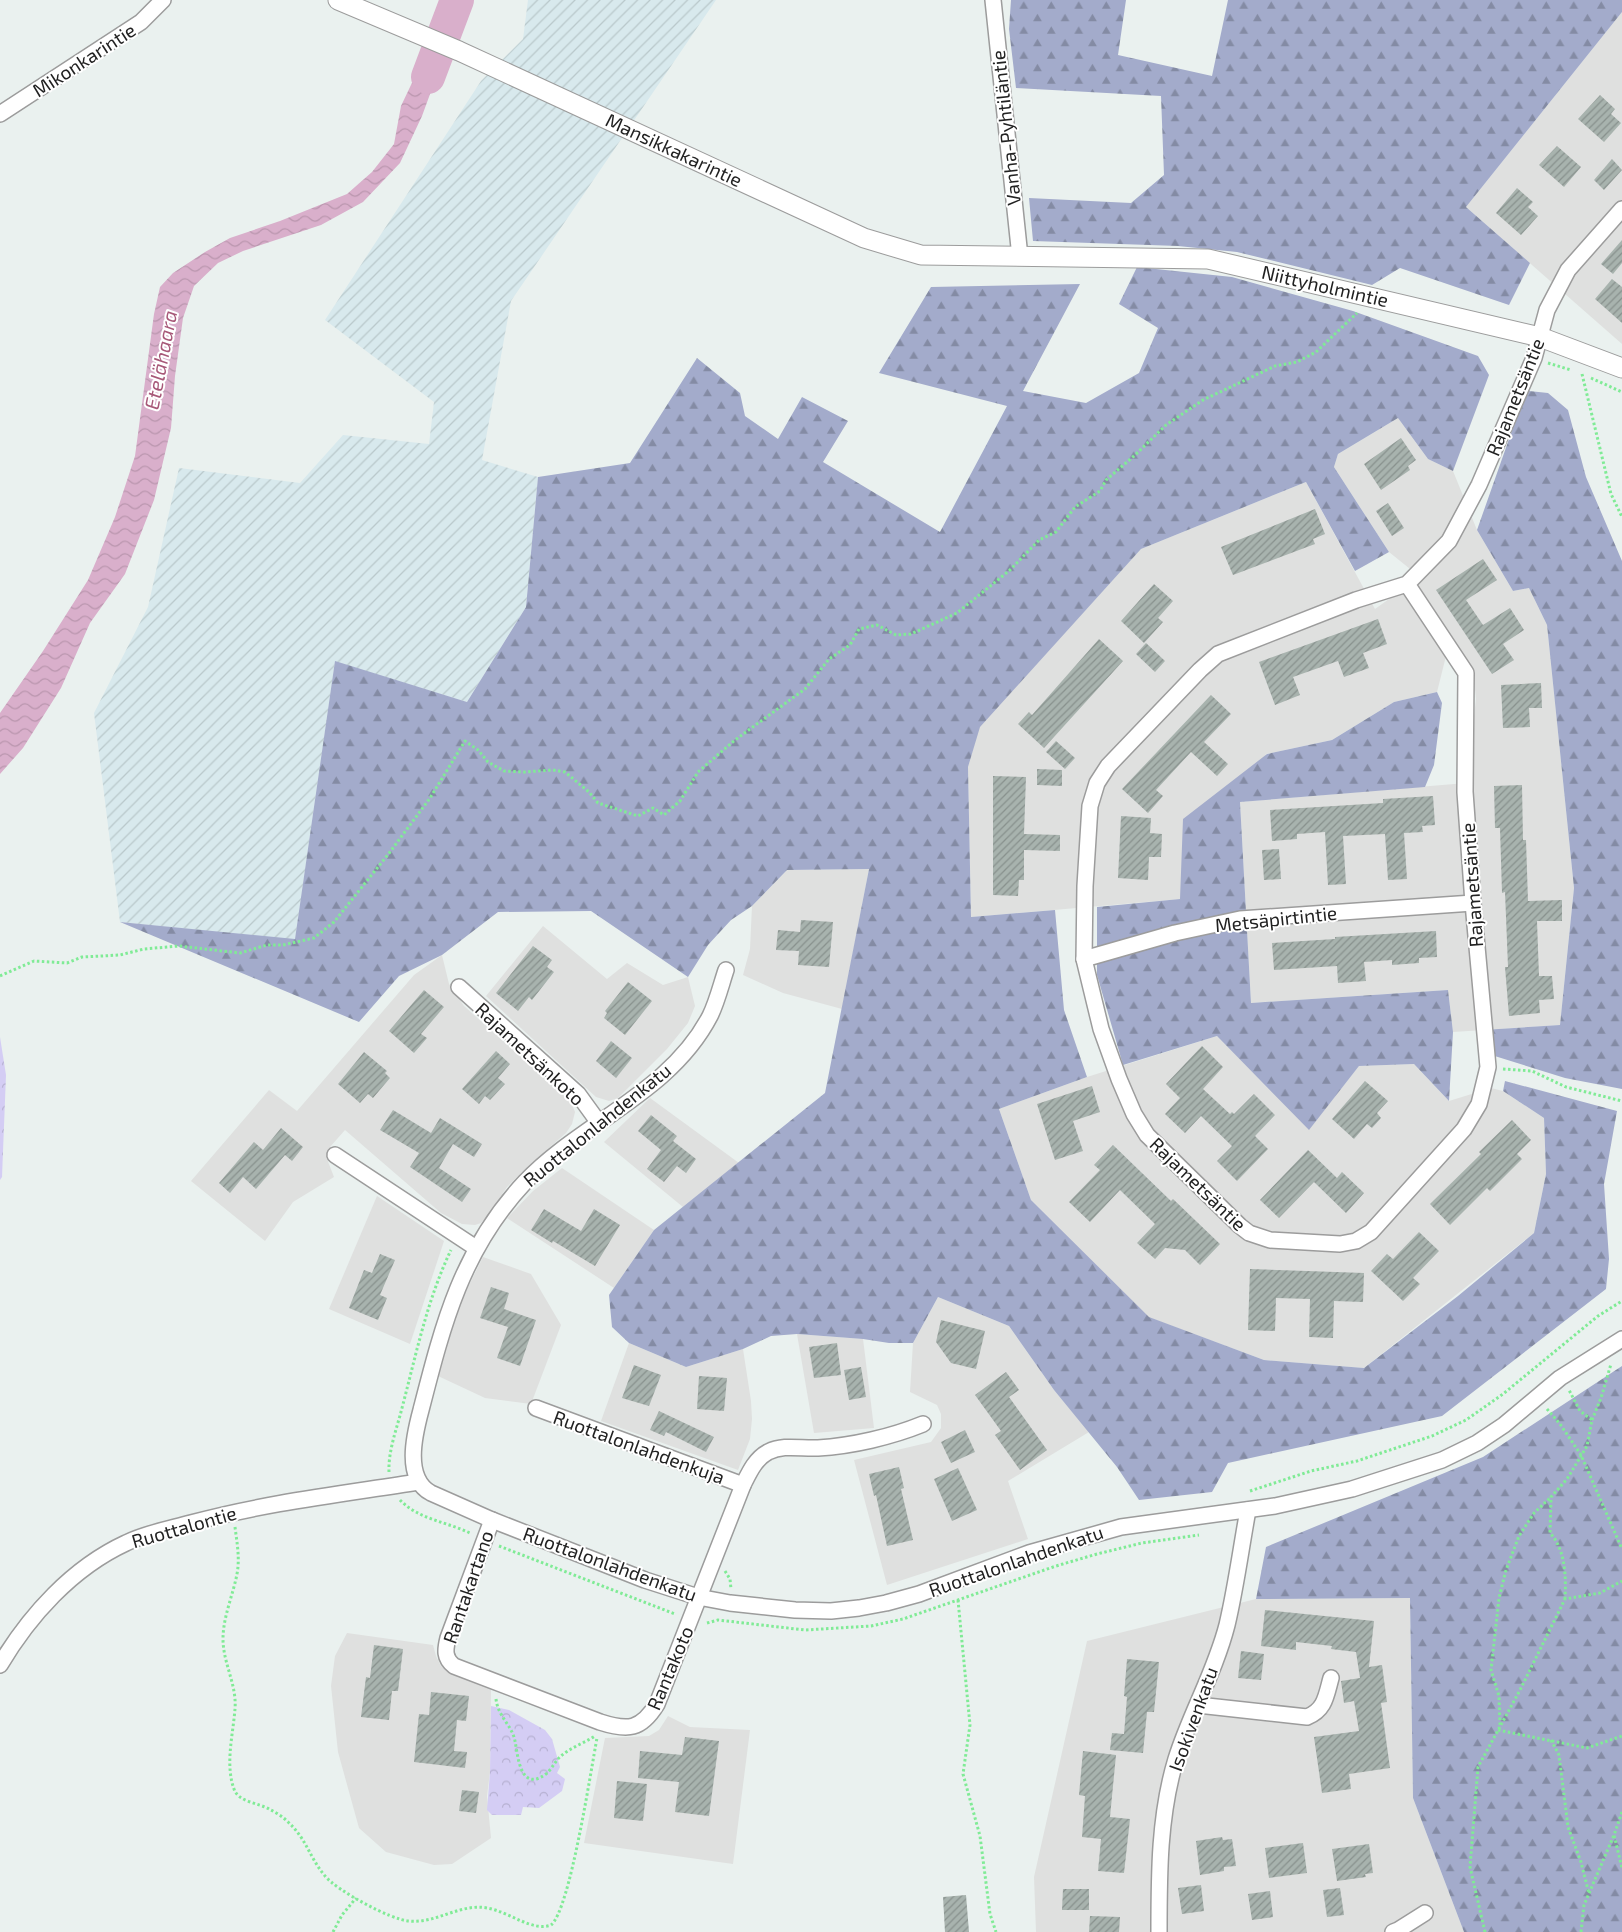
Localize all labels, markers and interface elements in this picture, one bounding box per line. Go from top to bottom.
street label: Mikonkarintie [28,18,140,101]
street label: Vanha-Pyhtiläntie [986,49,1025,207]
street label: Mansikkakarintie [602,108,746,191]
street label: Niittyholmintie [1259,260,1391,311]
water label: Etelähaara [139,308,181,411]
street label: Rajametsäntie [1481,335,1549,459]
street label: Rajametsäntie [1456,822,1487,948]
street label: Metsäpirtintie [1214,901,1338,936]
street label: Rajametsänkoto [471,997,590,1110]
street label: Ruottalonlahdenkatu [518,1058,675,1191]
street label: Rajametsäntie [1146,1132,1251,1235]
street label: Ruottalonlahdenkuja [550,1405,728,1488]
street label: Ruottalontie [129,1501,239,1552]
street label: Ruottalonlahdenkatu [926,1520,1106,1601]
street label: Ruottalonlahdenkatu [520,1521,700,1606]
street label: Rantakartano [437,1527,498,1646]
street label: Rantakoto [642,1622,698,1713]
street label: Isokivenkatu [1163,1664,1222,1774]

